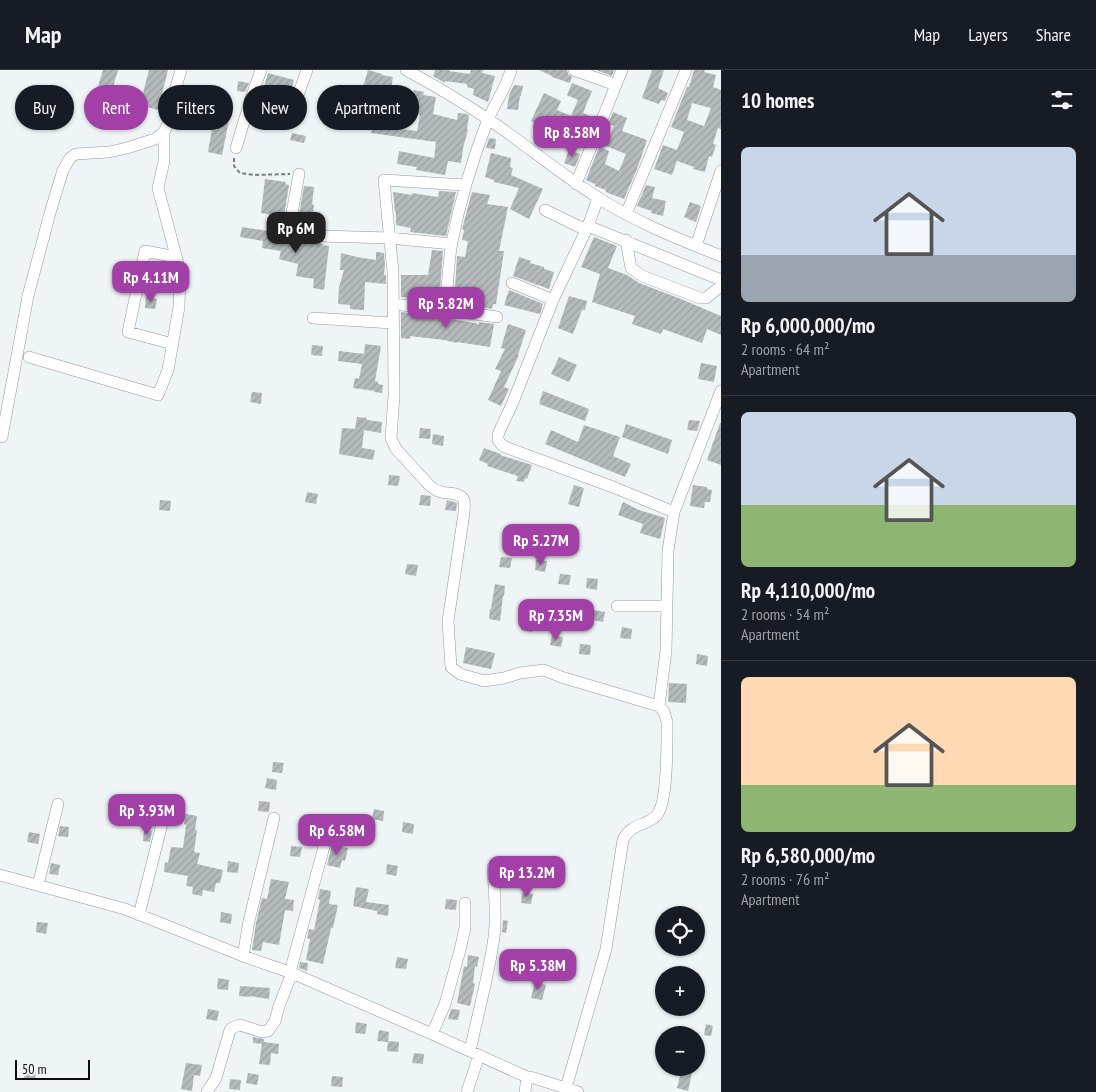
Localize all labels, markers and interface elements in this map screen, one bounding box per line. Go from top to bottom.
text: Map [25,19,62,50]
text: Map [914,23,940,46]
text: Layers [968,23,1008,46]
text: Share [1036,23,1071,46]
chip: Buy [15,85,74,130]
chip: Rent [84,85,148,130]
chip: Filters [158,85,233,130]
chip: New [243,85,307,130]
chip: Apartment [317,85,419,130]
icon: filters [1048,86,1076,114]
text: 10 homes [741,87,814,114]
pin: Rp 8.58M [520,116,624,158]
text: Rp 8.58M [544,122,600,142]
icon: home [864,179,954,269]
pin: Rp 6M [261,212,331,254]
text: Rp 6M [278,218,314,238]
pin: Rp 4.11M [99,260,203,303]
text: Rp 4.11M [123,267,179,287]
pin: Rp 5.82M [394,286,498,329]
text: Rp 5.82M [418,293,474,313]
text: Rp 6,000,000/mo [741,312,875,339]
text: 2 rooms · 64 m² [741,339,829,359]
text: Apartment [741,359,800,379]
icon: home [864,445,954,535]
pin: Rp 5.27M [489,524,593,566]
text: Rp 5.27M [513,530,569,550]
text: Rp 4,110,000/mo [741,577,875,604]
pin: Rp 7.35M [504,598,608,641]
text: 2 rooms · 54 m² [741,604,829,624]
text: Rp 7.35M [529,605,583,625]
text: Apartment [741,624,800,644]
icon: home [864,710,954,800]
pin: Rp 3.93M [95,794,199,836]
text: Rp 3.93M [119,800,175,820]
pin: Rp 6.58M [285,814,389,856]
text: Rp 6.58M [309,820,365,840]
text: Rp 6,580,000/mo [741,842,875,869]
pin: Rp 13.2M [475,856,579,898]
text: Rp 13.2M [499,862,555,882]
text: 2 rooms · 76 m² [741,869,829,889]
text: Apartment [741,889,800,909]
map controls [655,906,705,1076]
button: locate [655,906,705,956]
pin: Rp 5.38M [486,948,590,991]
text: Rp 5.38M [510,955,566,975]
button: + [655,966,705,1016]
button: − [655,1026,705,1076]
scale bar [15,1057,90,1080]
text: 50 m [22,1060,47,1078]

